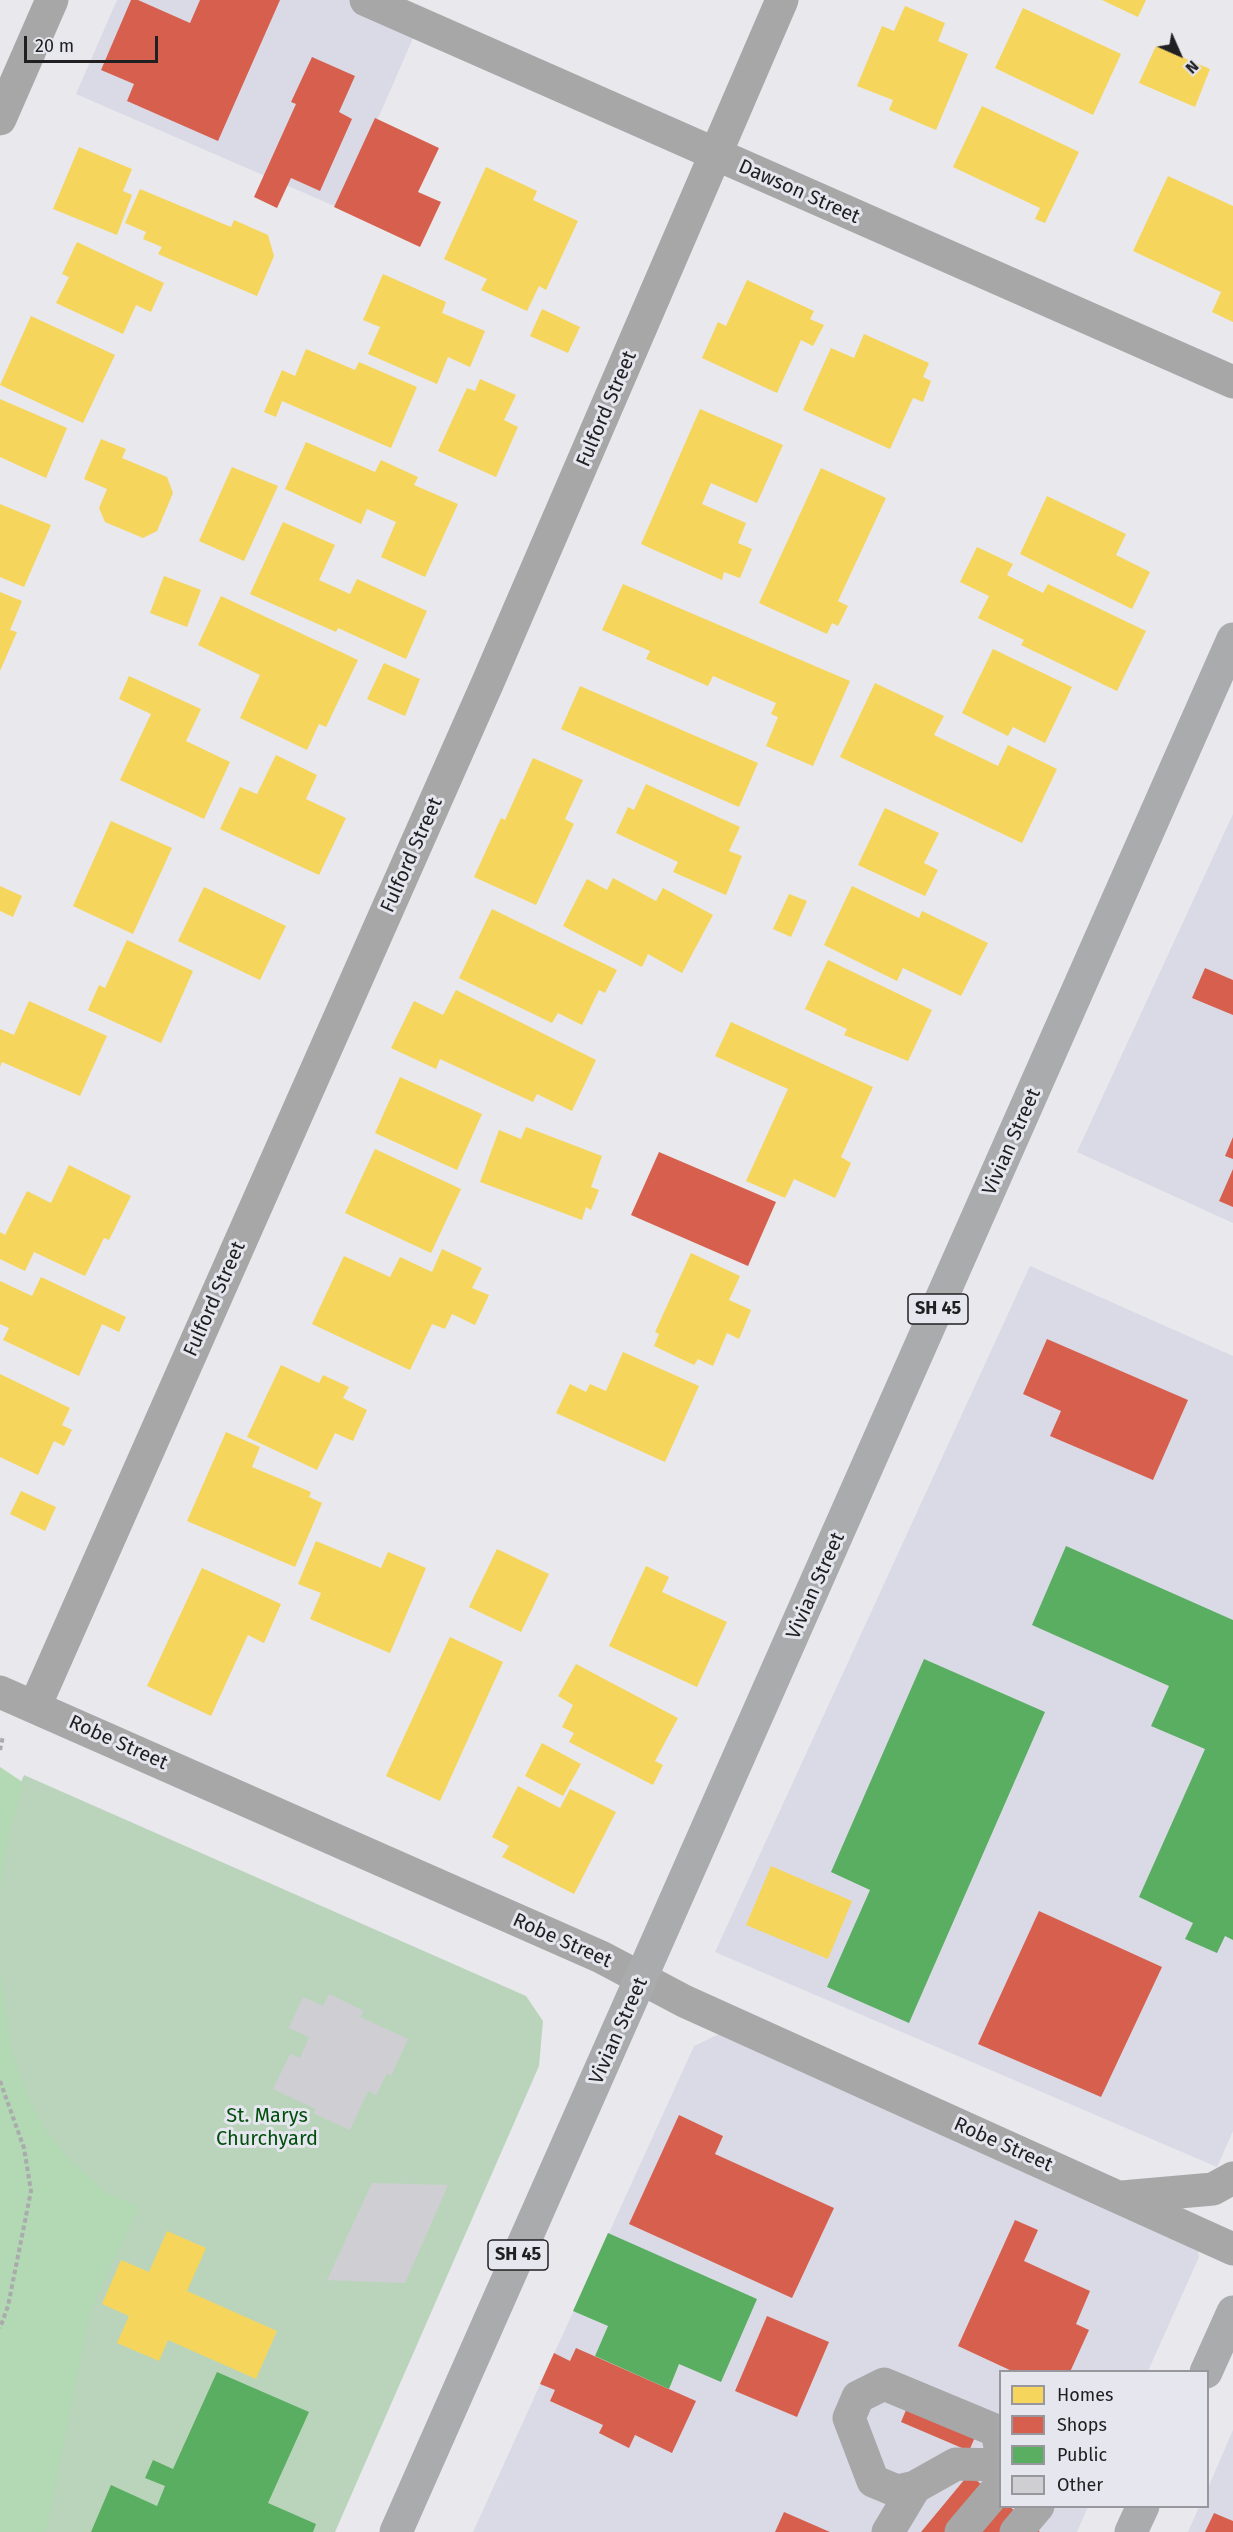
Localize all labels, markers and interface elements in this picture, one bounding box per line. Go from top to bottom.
scale bar [27,24,160,62]
north arrow [1149,24,1209,84]
text: 20 m [35,35,74,57]
text: N [1182,57,1203,78]
street label: Dawson Street [735,155,863,229]
street label: Fulford Street [572,348,642,470]
street label: Fulford Street [376,794,448,916]
street label: Vivian Street [978,1085,1046,1199]
street label: Fulford Street [179,1238,251,1360]
road number: SH 45 [908,1294,968,1324]
street label: Vivian Street [782,1529,850,1643]
street label: Robe Street [65,1711,171,1775]
street label: Robe Street [509,1909,615,1973]
street label: Vivian Street [585,1974,653,2088]
park label: St. Marys Churchyard [216,2104,318,2151]
street label: Robe Street [950,2113,1056,2177]
road number: SH 45 [488,2240,548,2270]
legend [999,2370,1209,2508]
text: Homes [1057,2384,1113,2406]
text: Shops [1057,2414,1107,2436]
text: Public [1057,2444,1107,2466]
text: Other [1057,2474,1103,2496]

